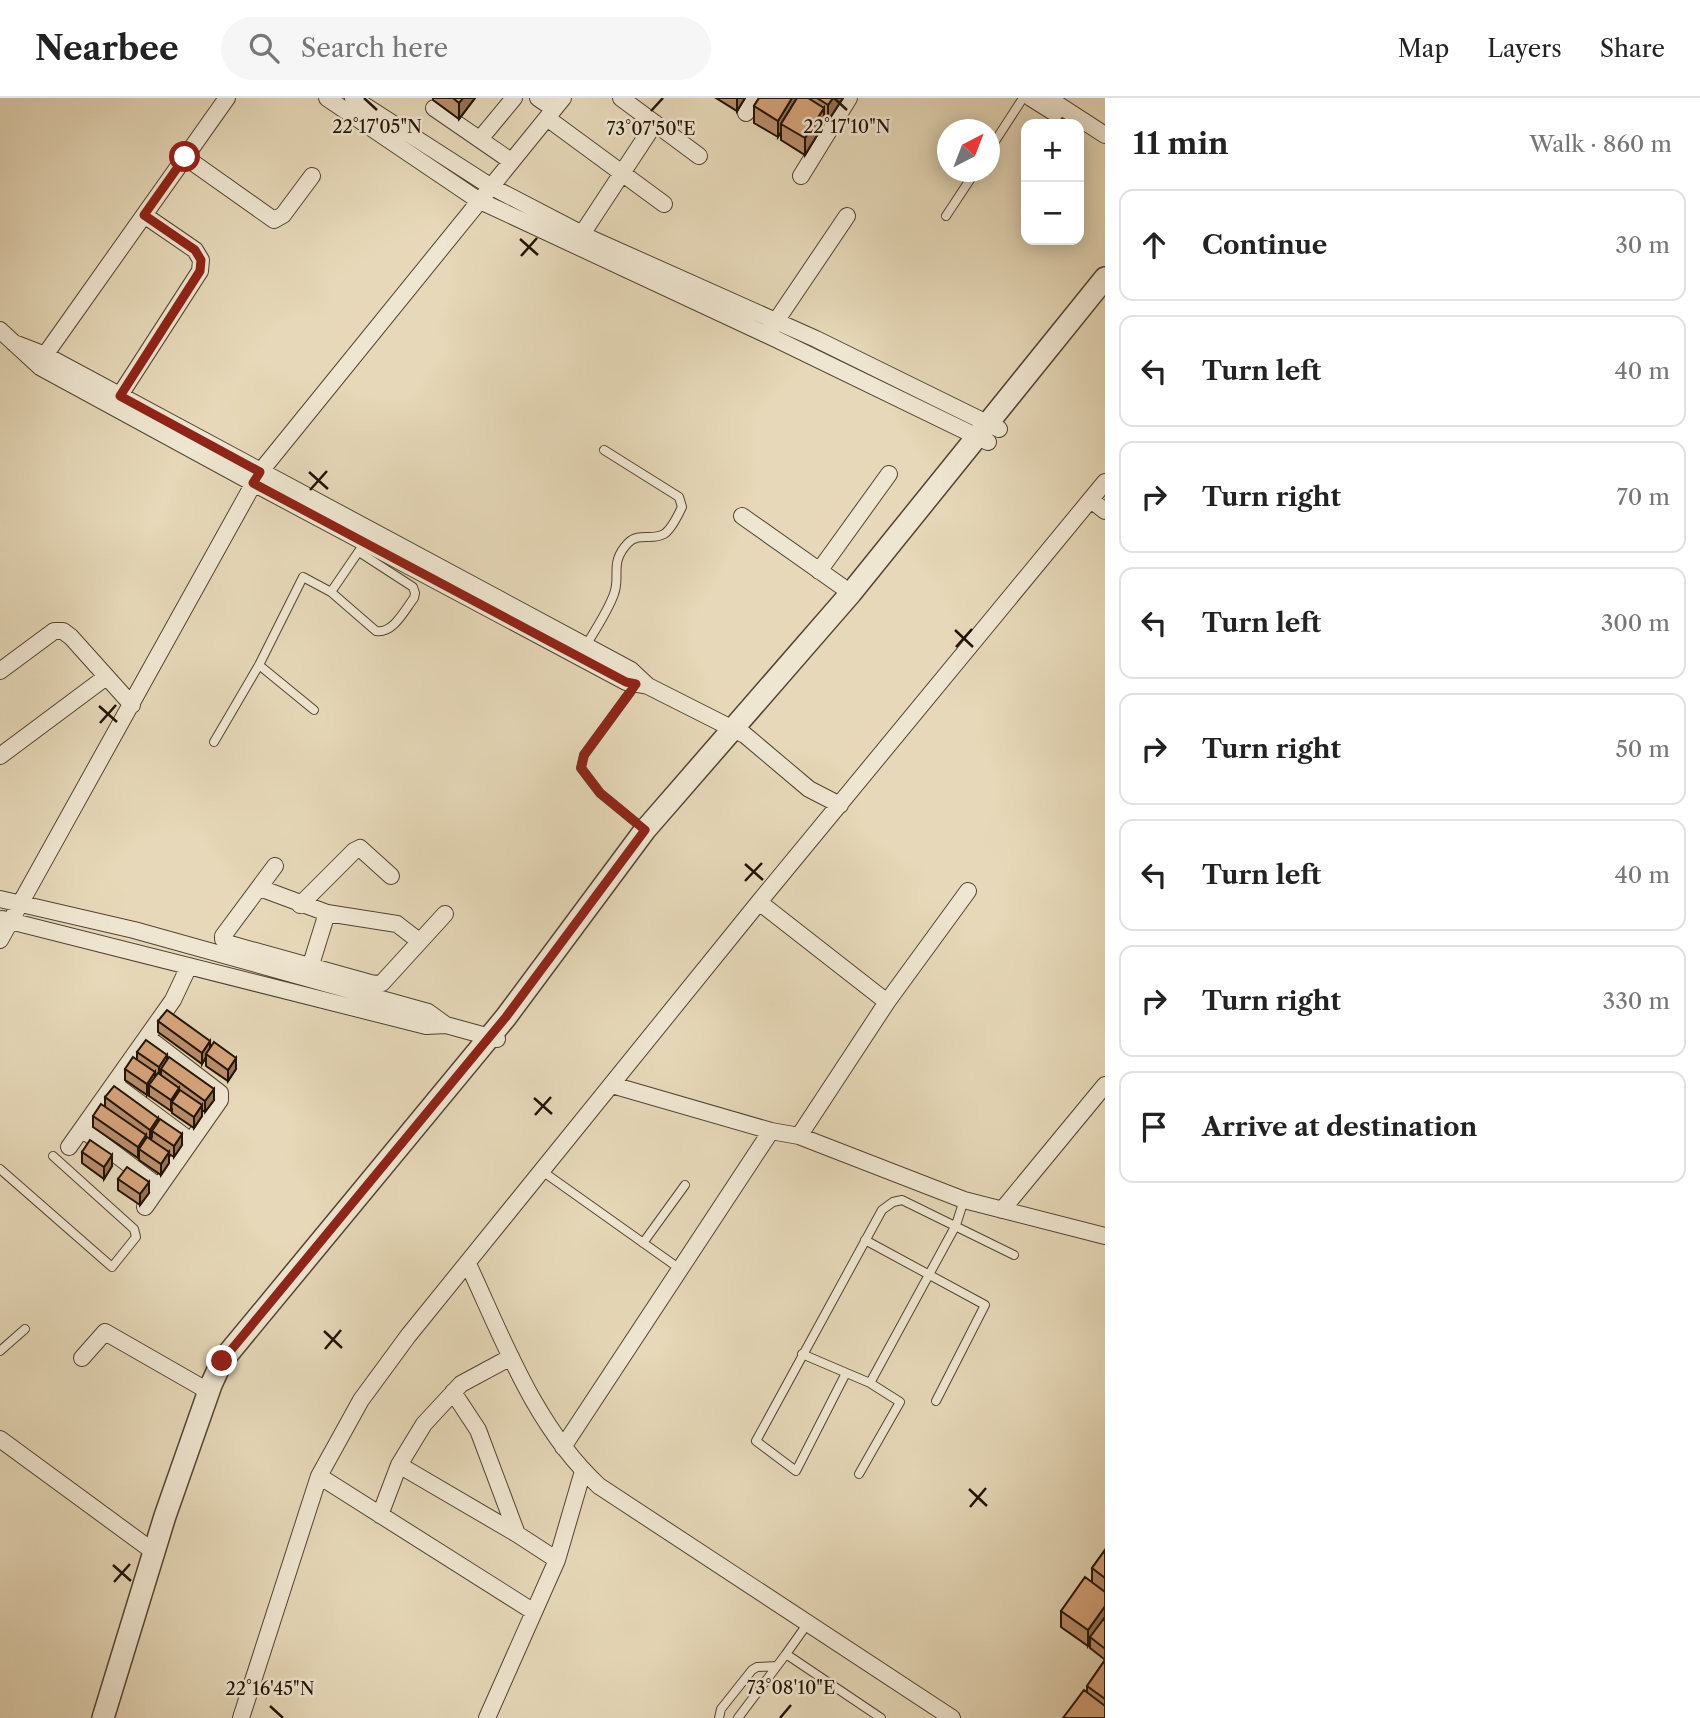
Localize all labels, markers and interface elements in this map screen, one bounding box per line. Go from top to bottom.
search box [221,17,711,80]
text: Nearbee [35,28,179,69]
icon: search [245,29,283,67]
text: Search here [301,32,448,64]
text: Map [1398,34,1449,63]
text: Layers [1487,34,1562,63]
text: Share [1600,34,1665,63]
text: 22°17'05"N [332,116,422,138]
text: 22°17'10"N [803,116,891,138]
text: 73°07'50"E [606,118,696,140]
north arrow [937,119,1000,182]
map controls [1021,119,1084,245]
button: + [1021,119,1084,182]
text: 11 min [1133,125,1229,162]
text: Walk · 860 m [1529,130,1672,158]
route start [169,141,200,172]
button: − [1021,182,1084,245]
icon: ahead [1135,226,1173,264]
text: Continue [1202,229,1327,261]
text: 30 m [1615,231,1670,259]
icon: left [1135,352,1173,390]
text: Turn left [1202,355,1321,387]
text: 40 m [1615,357,1670,385]
icon: right [1135,478,1173,516]
text: Turn right [1202,481,1341,513]
text: 70 m [1617,483,1670,511]
icon: left [1135,604,1173,642]
text: Turn left [1202,607,1321,639]
text: 300 m [1601,609,1670,637]
icon: right [1135,730,1173,768]
text: Turn right [1202,733,1341,765]
text: 50 m [1615,735,1670,763]
icon: left [1135,856,1173,894]
text: Turn left [1202,859,1321,891]
text: 40 m [1615,861,1670,889]
icon: right [1135,982,1173,1020]
text: Turn right [1202,985,1341,1017]
text: 330 m [1603,987,1670,1015]
icon: arrive [1135,1108,1173,1146]
text: Arrive at destination [1202,1111,1477,1143]
route end [206,1345,237,1376]
text: 73°08'10"E [747,1677,835,1699]
text: 22°16'45"N [225,1678,315,1700]

